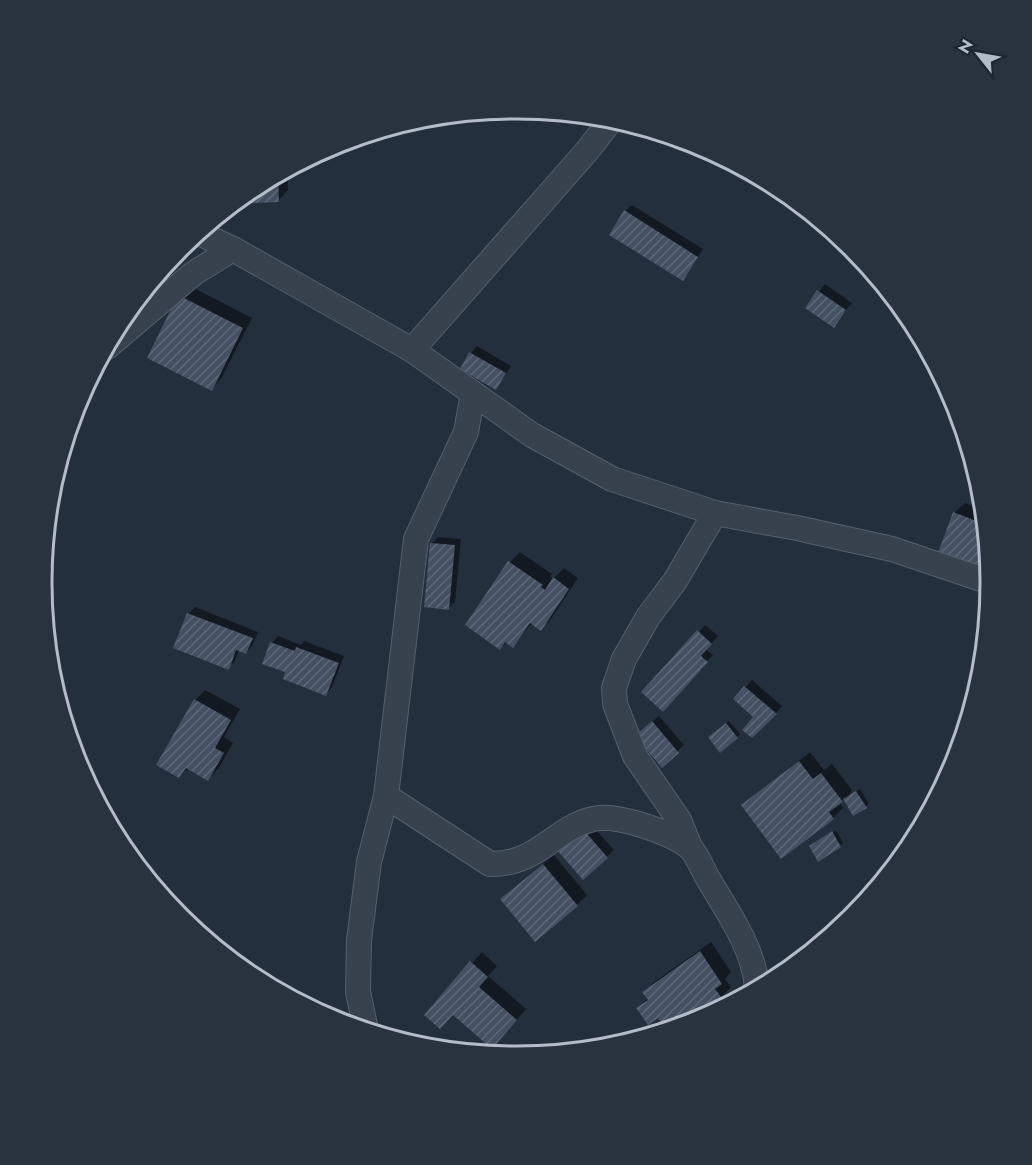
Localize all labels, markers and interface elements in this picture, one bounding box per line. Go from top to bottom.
north arrow [948,24,1008,84]
text: N [952,35,979,58]

